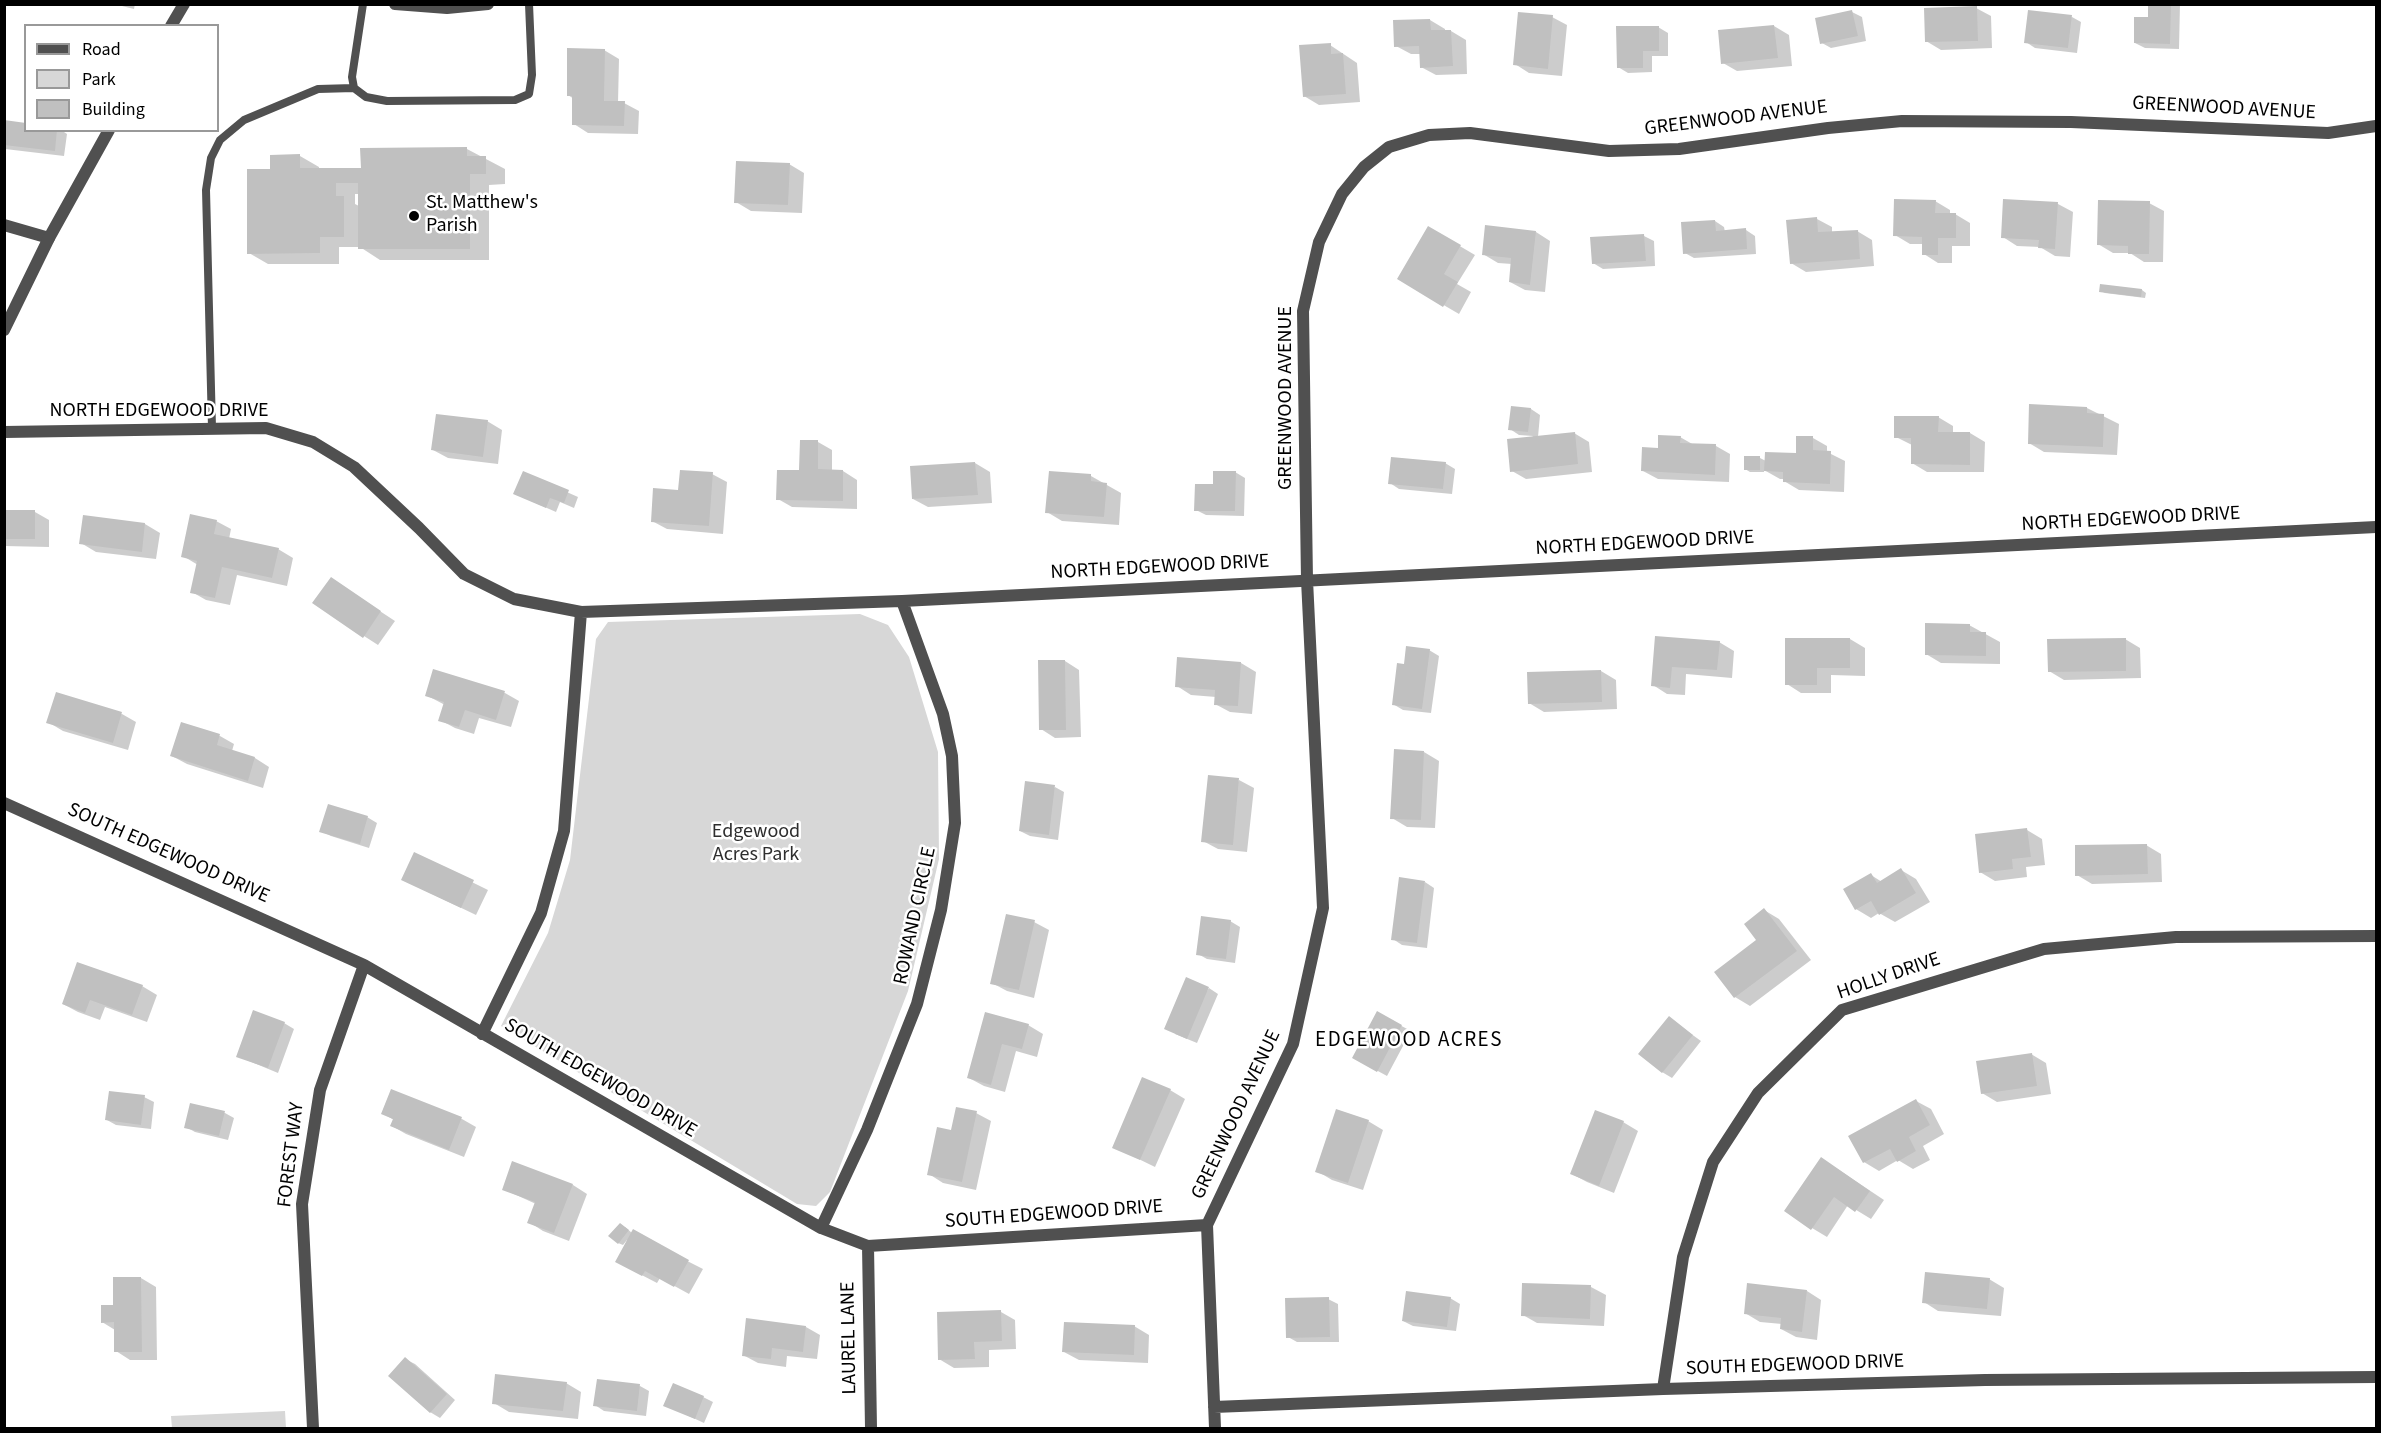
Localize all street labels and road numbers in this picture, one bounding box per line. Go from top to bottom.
street label: GREENWOOD AVENUE [2131,92,2317,126]
street label: GREENWOOD AVENUE [1643,96,1829,142]
street label: GREENWOOD AVENUE [1275,306,1299,490]
street label: NORTH EDGEWOOD DRIVE [49,400,269,424]
street label: NORTH EDGEWOOD DRIVE [2021,502,2241,538]
street label: NORTH EDGEWOOD DRIVE [1535,526,1755,562]
street label: NORTH EDGEWOOD DRIVE [1050,550,1270,586]
street label: SOUTH EDGEWOOD DRIVE [63,799,273,909]
street label: ROWAND CIRCLE [890,845,942,987]
street label: HOLLY DRIVE [1834,948,1944,1006]
street label: SOUTH EDGEWOOD DRIVE [499,1014,701,1144]
street label: GREENWOOD AVENUE [1187,1027,1287,1203]
street label: FOREST WAY [274,1101,310,1209]
street label: SOUTH EDGEWOOD DRIVE [944,1195,1164,1235]
street label: LAUREL LANE [837,1281,863,1395]
street label: SOUTH EDGEWOOD DRIVE [1685,1350,1905,1382]

